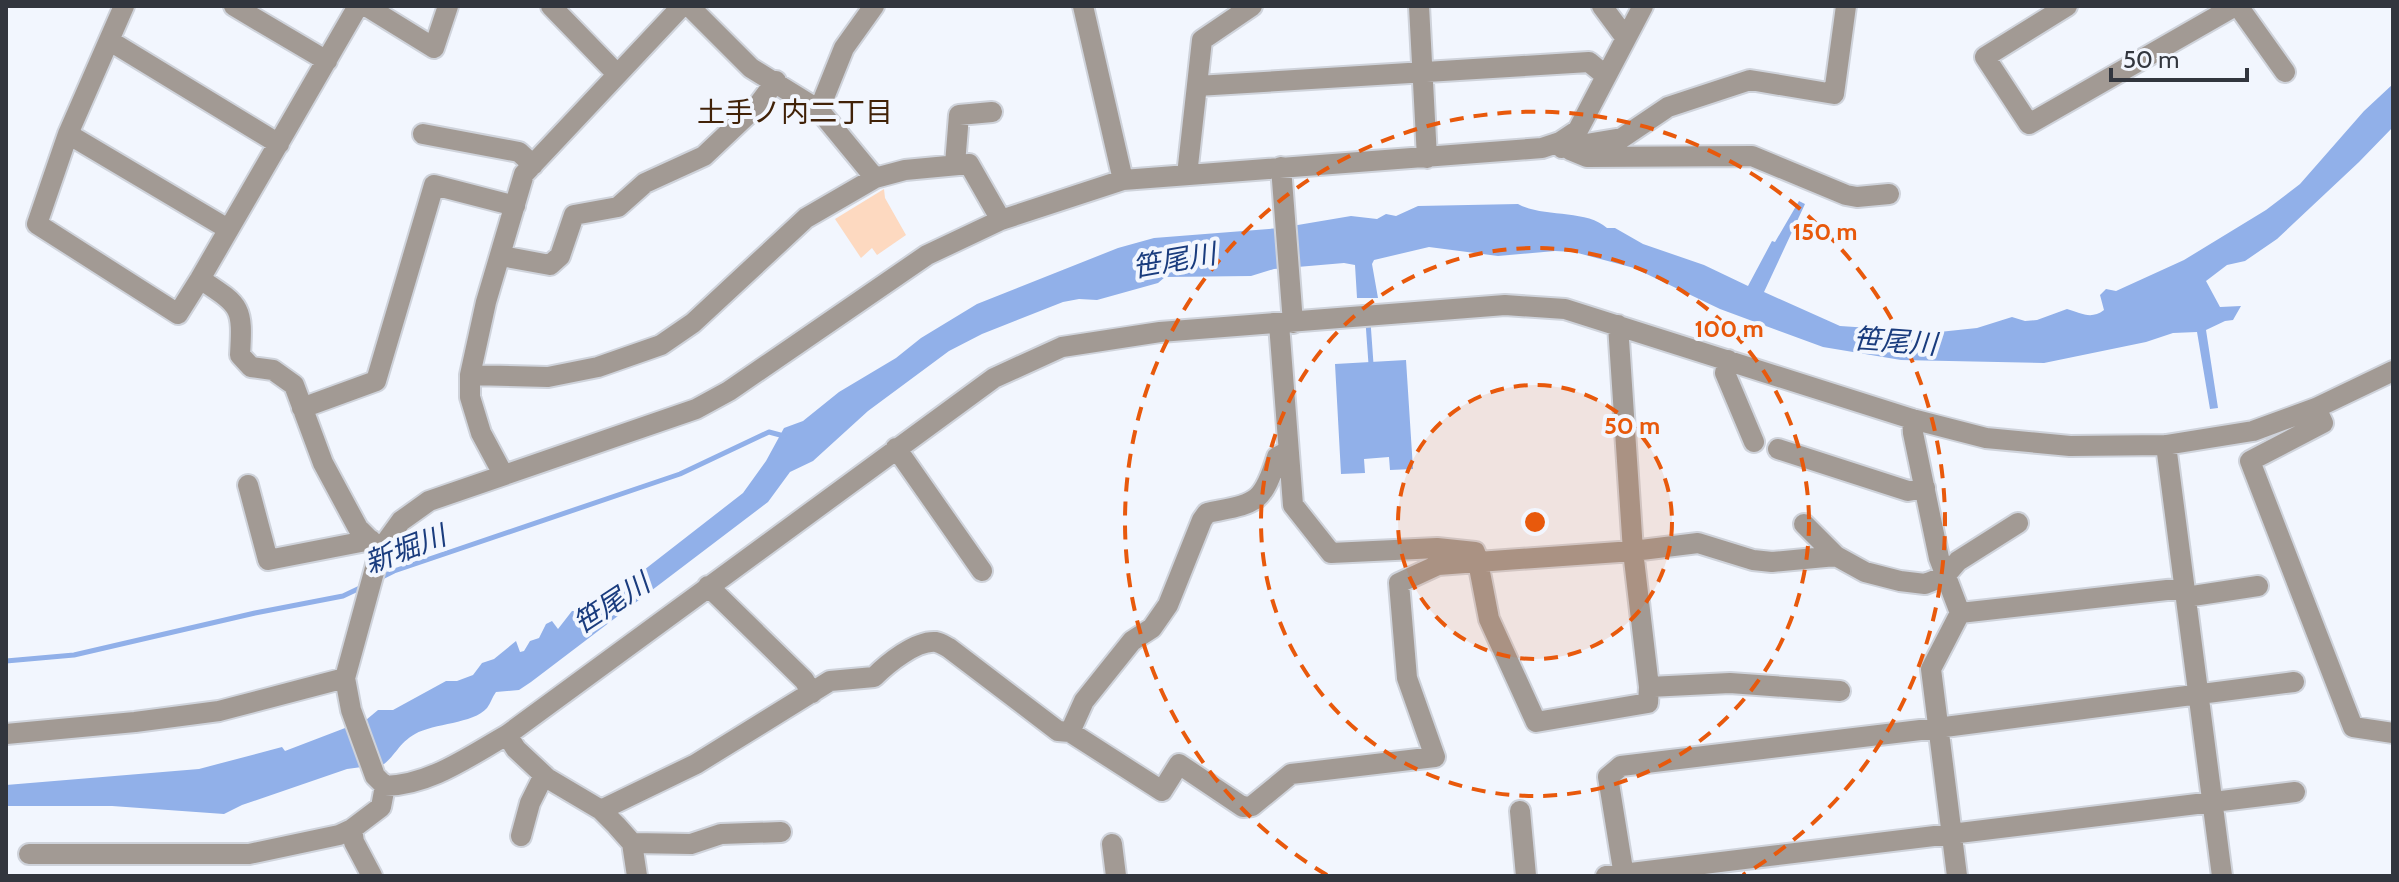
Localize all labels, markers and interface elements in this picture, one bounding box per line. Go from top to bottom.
scale bar [2111,32,2247,82]
text: 50 m [2123,45,2179,74]
district label: 土手ノ内二丁目 [697,95,893,129]
text: 150 m [1793,217,1857,246]
water label: 笹尾川 [1130,235,1221,284]
text: 100 m [1694,314,1764,343]
water label: 笹尾川 [1852,321,1941,361]
text: 50 m [1604,411,1660,440]
centre of rings [1521,508,1549,536]
water label: 新堀川 [360,517,453,580]
water label: 笹尾川 [567,564,658,640]

